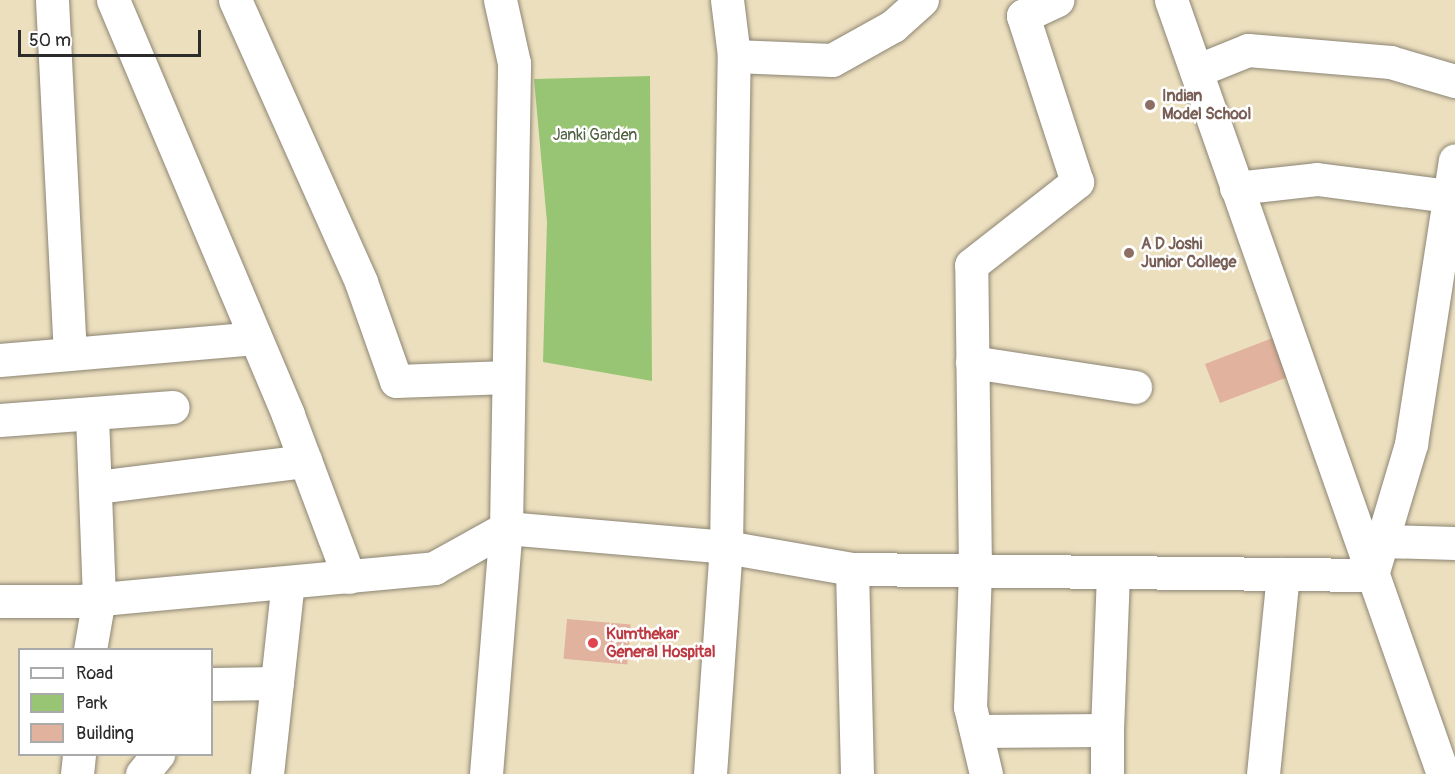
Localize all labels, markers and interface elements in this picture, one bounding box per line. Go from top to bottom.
scale bar [21,18,204,56]
text: 50 m [29,29,71,52]
place label: Indian Model School [1162,86,1251,124]
marker: Indian Model School [1143,98,1157,112]
park label: Janki Garden [553,125,637,145]
place label: A D Joshi Junior College [1141,234,1236,272]
marker: A D Joshi Junior College [1122,246,1136,260]
place label: Kumthekar General Hospital [606,624,716,662]
marker: Kumthekar General Hospital [584,634,602,652]
legend [18,648,213,756]
text: Road [76,662,113,685]
text: Park [76,692,108,715]
text: Building [76,722,134,745]

